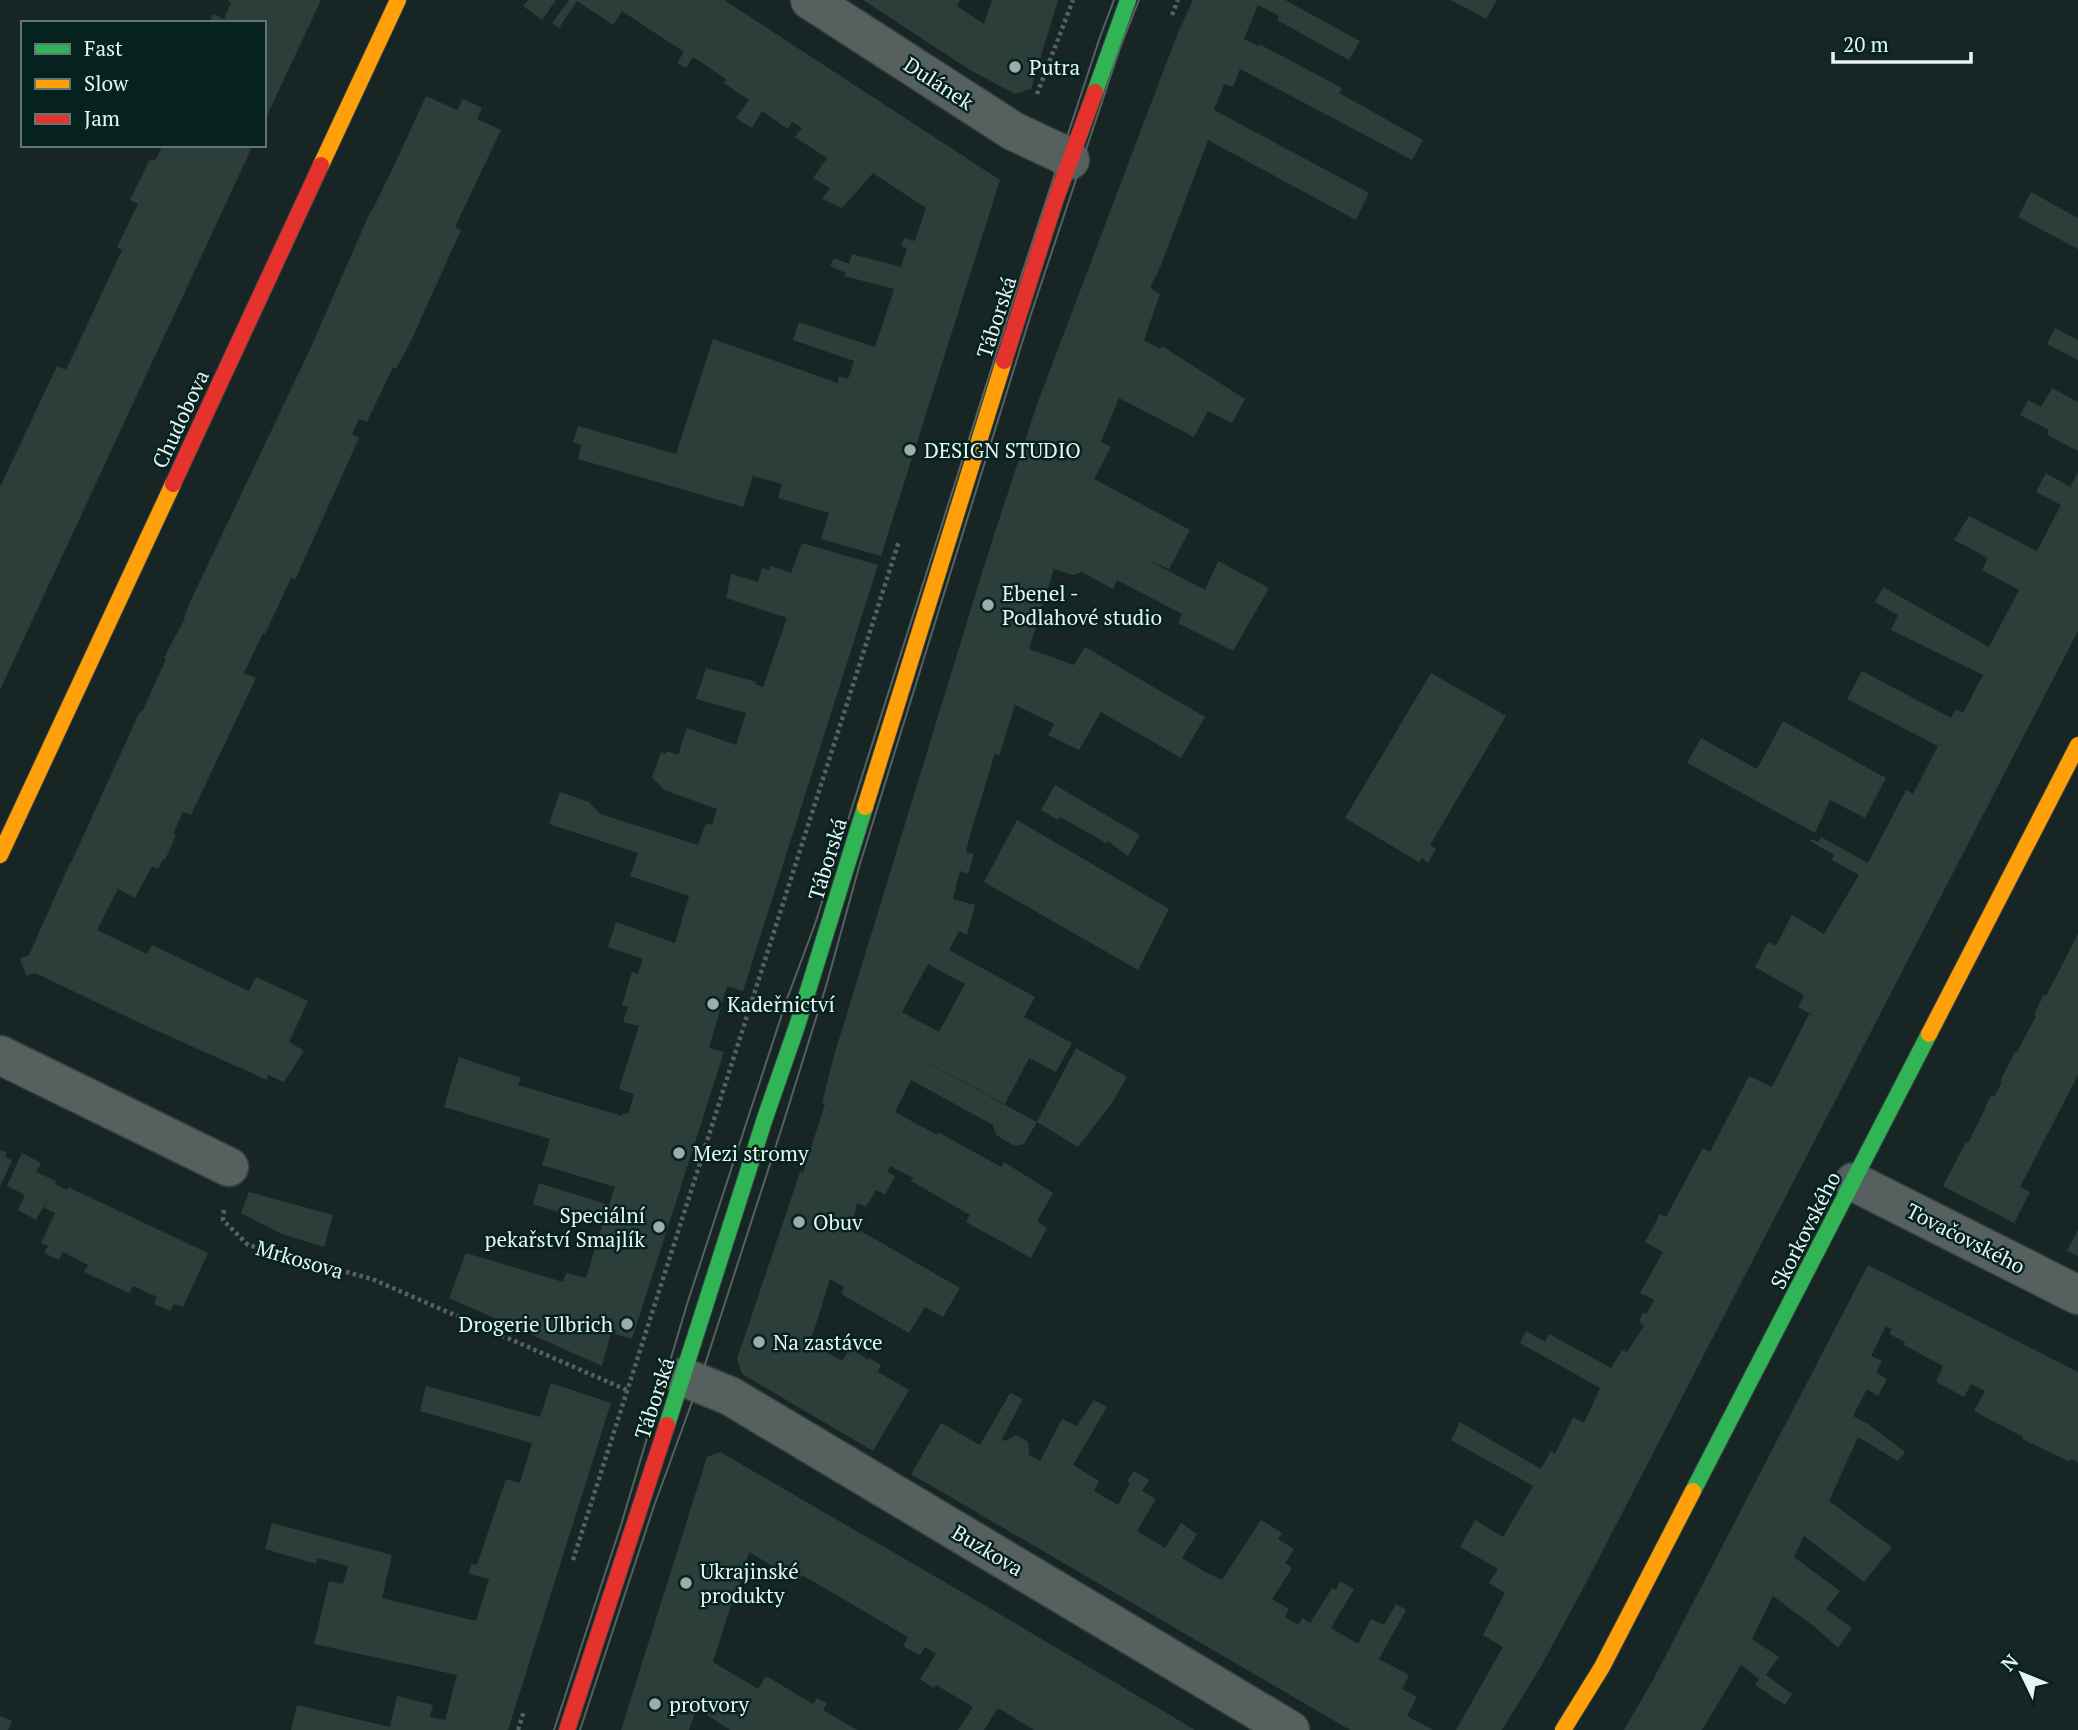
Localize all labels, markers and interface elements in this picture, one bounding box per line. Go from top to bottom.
legend [21,21,266,147]
scale bar [1833,21,1971,65]
text: 20 m [1843,30,1889,58]
text: Fast [84,34,123,62]
street label: Dulánek [899,50,979,116]
place label: Putra [1029,53,1080,81]
marker: Putra [1007,59,1023,75]
text: Slow [84,69,129,97]
text: Jam [84,104,120,132]
street label: Táborská [970,272,1022,361]
street label: Chudobova [145,365,215,473]
place label: DESIGN STUDIO [924,436,1081,464]
marker: DESIGN STUDIO [902,442,918,458]
place label: Ebenel - Podlahové studio [1002,579,1162,631]
marker: Ebenel - Podlahové studio [980,597,996,613]
street label: Táborská [801,814,853,903]
place label: Kadeřnictví [727,990,835,1018]
marker: Kadeřnictví [705,996,721,1012]
place label: Mezi stromy [693,1139,809,1167]
marker: Mezi stromy [671,1145,687,1161]
street label: Skorkovského [1763,1167,1847,1293]
street label: Tovačovského [1902,1196,2030,1280]
place label: Speciální pekařství Smajlík [485,1201,646,1253]
place label: Obuv [813,1208,863,1236]
marker: Obuv [791,1214,807,1230]
marker: Speciální pekařství Smajlík [651,1219,667,1235]
street label: Mrkosova [253,1233,348,1285]
place label: Drogerie Ulbrich [458,1310,613,1338]
marker: Drogerie Ulbrich [619,1316,635,1332]
place label: Na zastávce [773,1328,883,1356]
marker: Na zastávce [751,1334,767,1350]
street label: Táborská [628,1353,680,1442]
street label: Buzkova [947,1518,1029,1582]
place label: Ukrajinské produkty [700,1557,799,1609]
marker: Ukrajinské produkty [678,1575,694,1591]
north arrow [1987,1639,2057,1709]
text: N [1995,1648,2024,1676]
place label: protvory [669,1690,749,1718]
marker: protvory [647,1696,663,1712]

